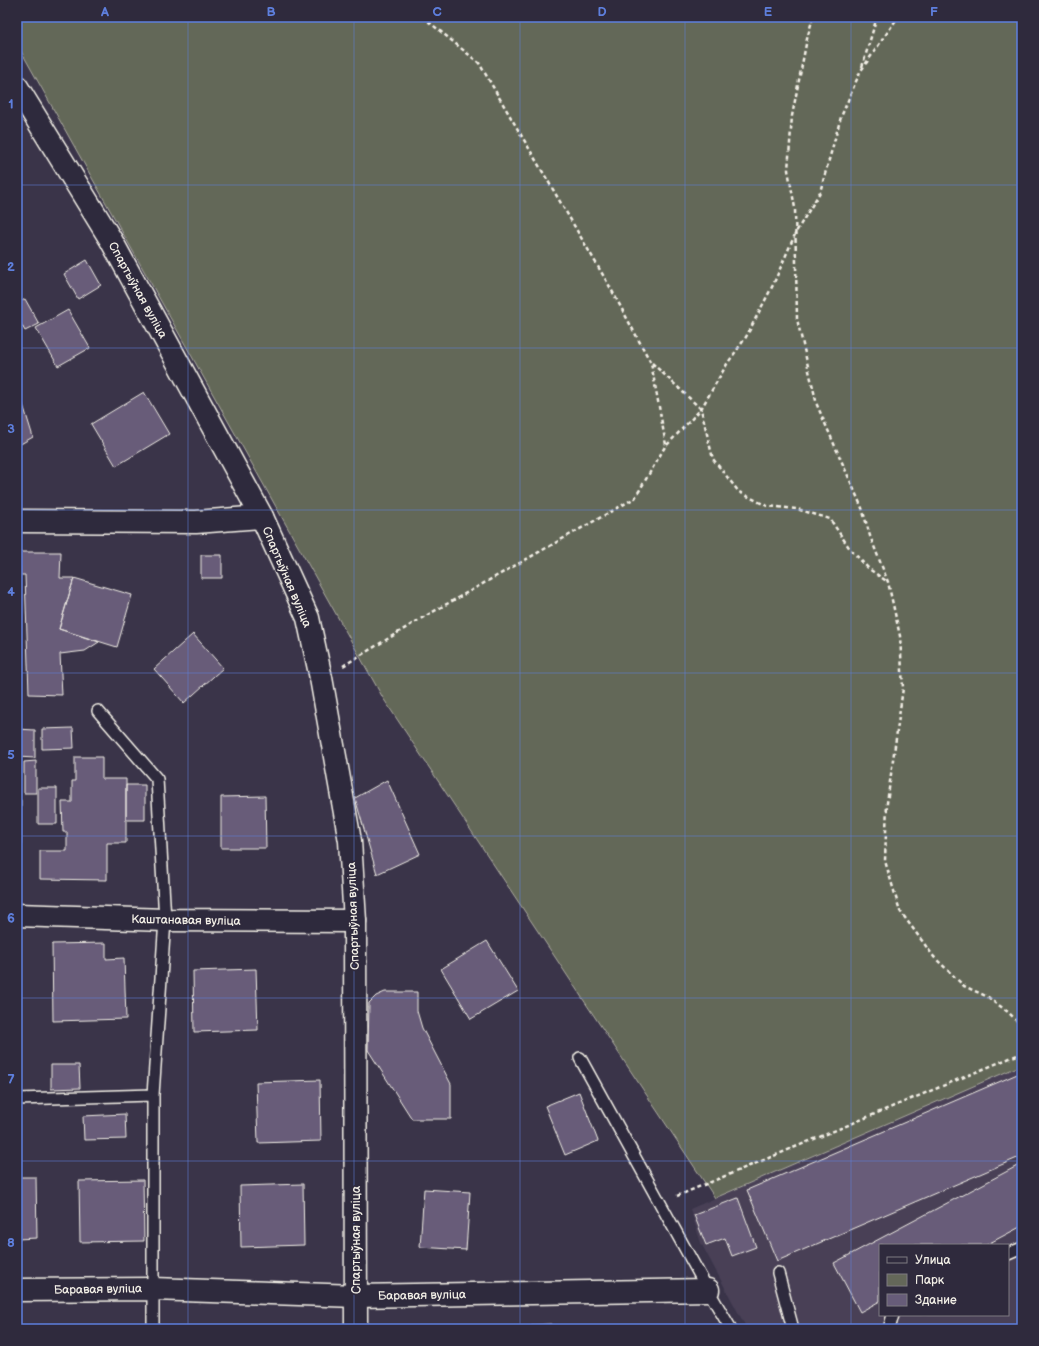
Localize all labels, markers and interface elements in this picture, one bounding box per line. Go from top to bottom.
text: A [100,4,109,20]
text: B [266,4,276,20]
text: C [432,4,442,20]
text: D [597,4,607,20]
text: E [764,4,773,20]
text: F [930,4,938,20]
text: 1 [8,96,14,112]
street label: Спартыўная вуліца [105,239,170,341]
text: 2 [7,259,15,275]
text: 3 [7,421,15,437]
street label: Спартыўная вуліца [259,525,315,630]
text: 4 [7,584,15,600]
text: 5 [7,747,15,763]
street label: Спартыўная вуліца [344,862,363,970]
text: 6 [7,910,15,926]
street label: Каштанавая вуліца [131,912,241,929]
text: 7 [7,1072,15,1088]
street label: Спартыўная вуліца [349,1186,364,1294]
text: 8 [7,1235,15,1251]
legend [879,1244,1009,1316]
text: Улица [915,1253,951,1268]
text: Парк [915,1273,945,1288]
street label: Баравая вуліца [54,1281,142,1298]
street label: Баравая вуліца [378,1287,466,1304]
text: Здание [915,1293,957,1308]

